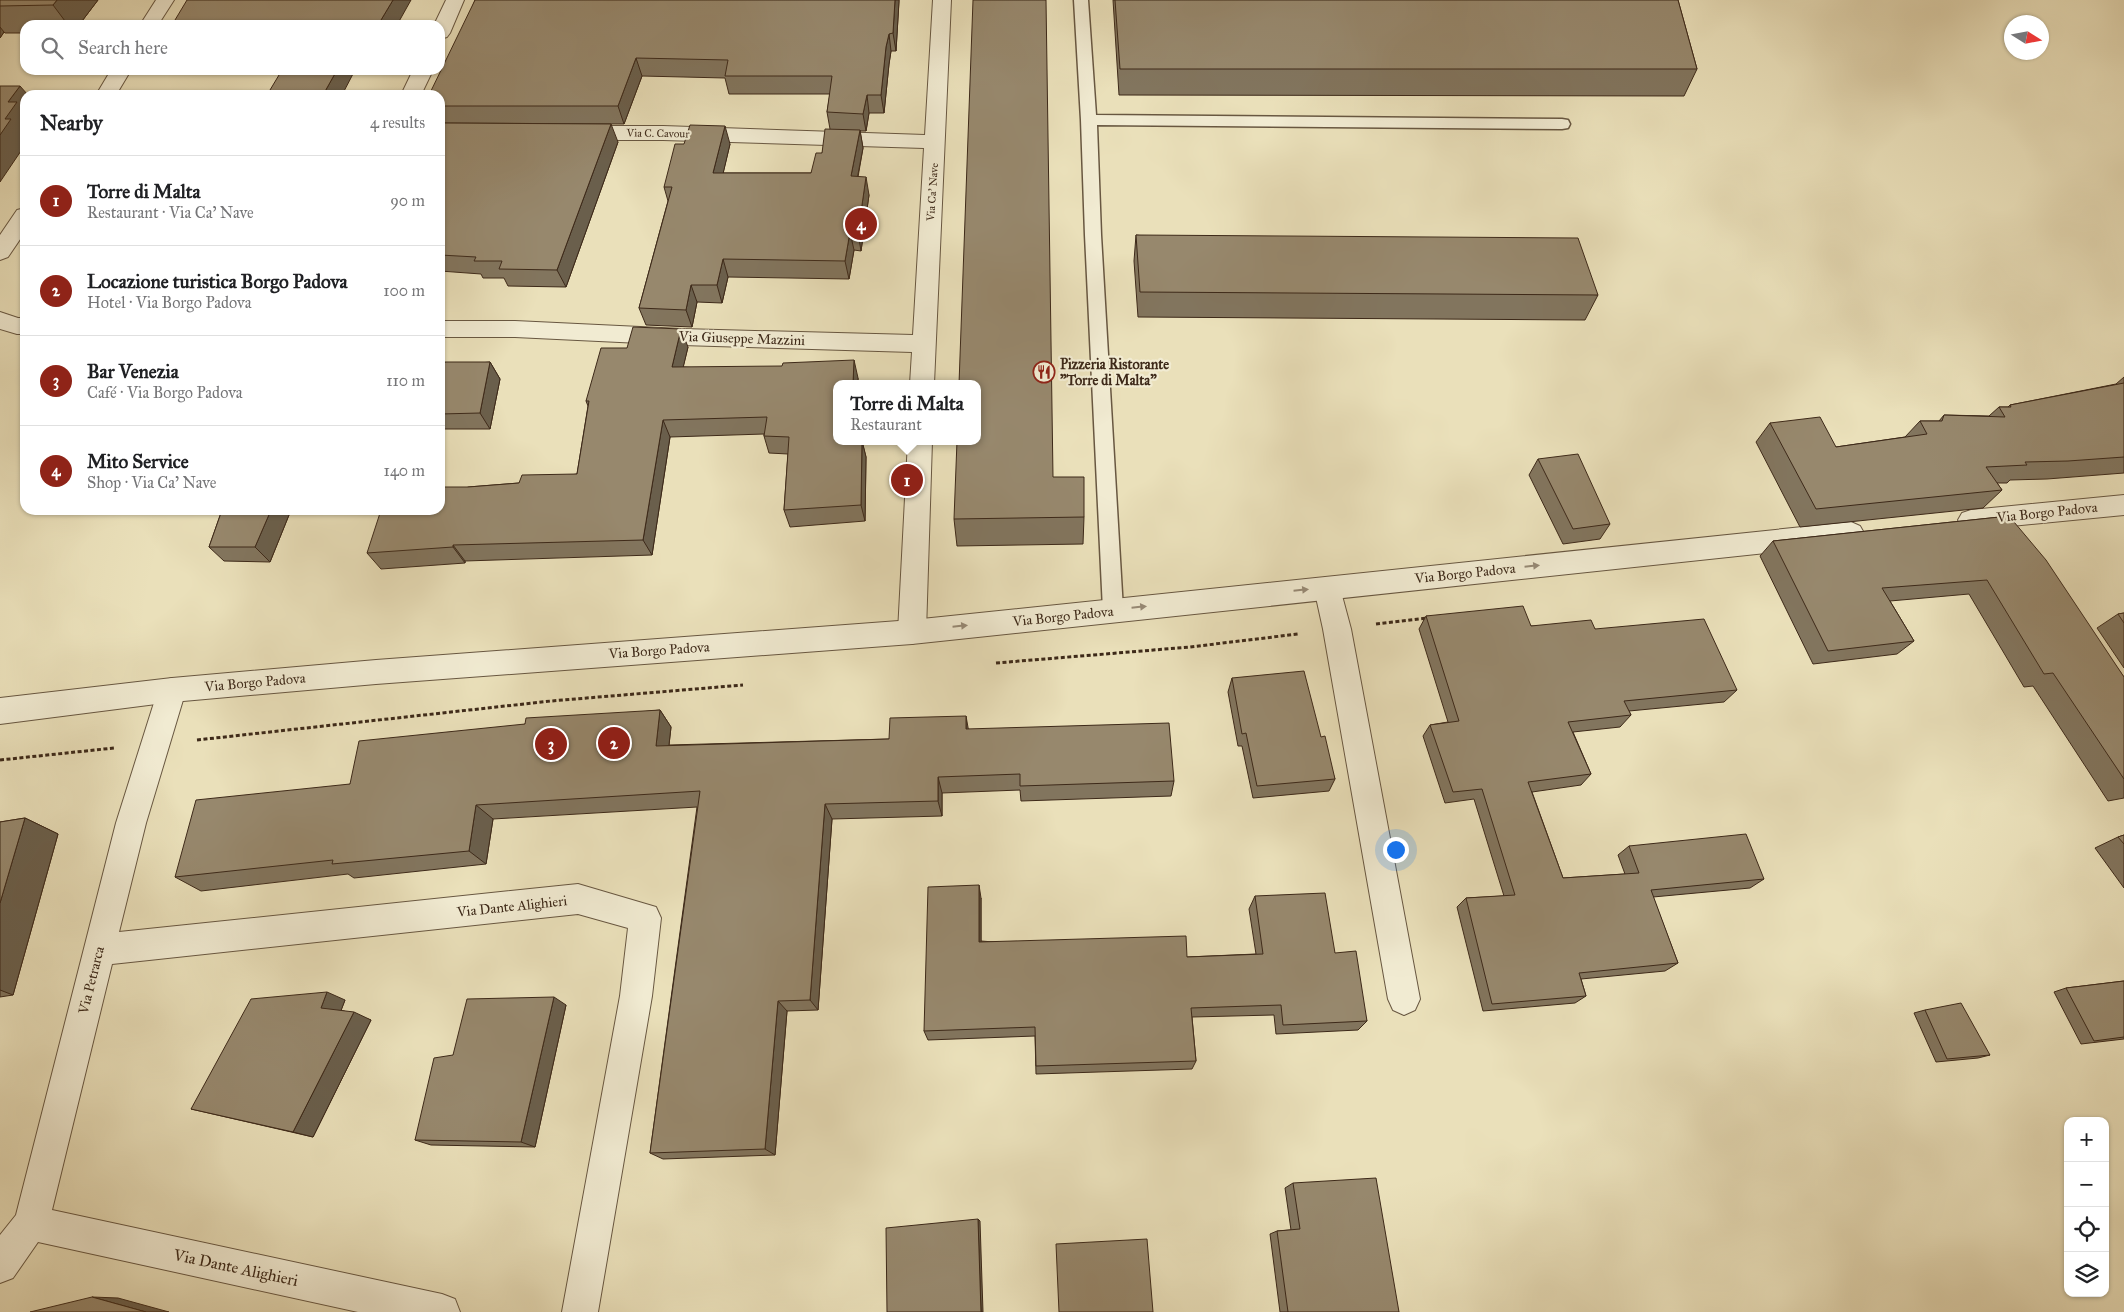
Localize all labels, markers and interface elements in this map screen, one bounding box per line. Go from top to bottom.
north arrow [2004,15,2049,60]
search box [20,20,445,75]
icon: search [38,34,66,62]
text: Search here [78,36,168,59]
text: Nearby [40,110,103,136]
text: 4 results [370,113,425,132]
street label: Via C. Cavour [626,126,690,141]
street label: Via Ca' Nave [924,162,941,223]
text: Torre di Malta [87,180,201,203]
text: 1 [53,191,59,210]
text: 90 m [390,191,425,210]
text: Restaurant · Via Ca' Nave [87,203,254,222]
pin: 4 [845,205,877,243]
text: Locazione turistica Borgo Padova [87,270,348,293]
text: 2 [52,281,60,300]
text: 100 m [383,281,425,300]
text: Hotel · Via Borgo Padova [87,293,252,312]
street label: Via Giuseppe Mazzini [678,328,806,349]
place label: Pizzeria Ristorante "Torre di Malta" [1060,356,1169,389]
text: Bar Venezia [87,360,179,383]
restaurant icon: Pizzeria Ristorante "Torre di Malta" [1032,360,1056,384]
text: 3 [53,371,59,390]
text: 110 m [386,371,425,390]
popup [833,380,981,445]
text: Café · Via Borgo Padova [87,383,243,402]
text: Torre di Malta [850,392,964,415]
text: Restaurant [850,415,922,434]
text: Mito Service [87,450,189,473]
text: 4 [52,461,60,480]
text: 140 m [384,461,425,480]
pin: 1 [891,461,923,499]
text: Shop · Via Ca' Nave [87,473,216,492]
street label: Via Borgo Padova [1995,499,2098,526]
street label: Via Borgo Padova [1413,560,1516,587]
one-way arrow [1525,562,1541,570]
one-way arrow [1293,586,1309,594]
street label: Via Borgo Padova [1011,603,1114,630]
one-way arrow [1132,603,1148,611]
one-way arrow [953,622,969,630]
street label: Via Borgo Padova [607,638,710,663]
street label: Via Borgo Padova [203,670,306,695]
pin: 2 [598,724,630,762]
pin: 3 [535,725,567,763]
your location [1383,837,1409,863]
street label: Via Dante Alighieri [455,892,568,921]
street label: Via Petrarca [75,944,108,1017]
map controls [2064,1117,2109,1297]
button: + [2064,1117,2109,1162]
button: − [2064,1162,2109,1207]
button: locate [2064,1207,2109,1252]
street label: Via Dante Alighieri [171,1245,300,1291]
button: layers [2064,1252,2109,1297]

